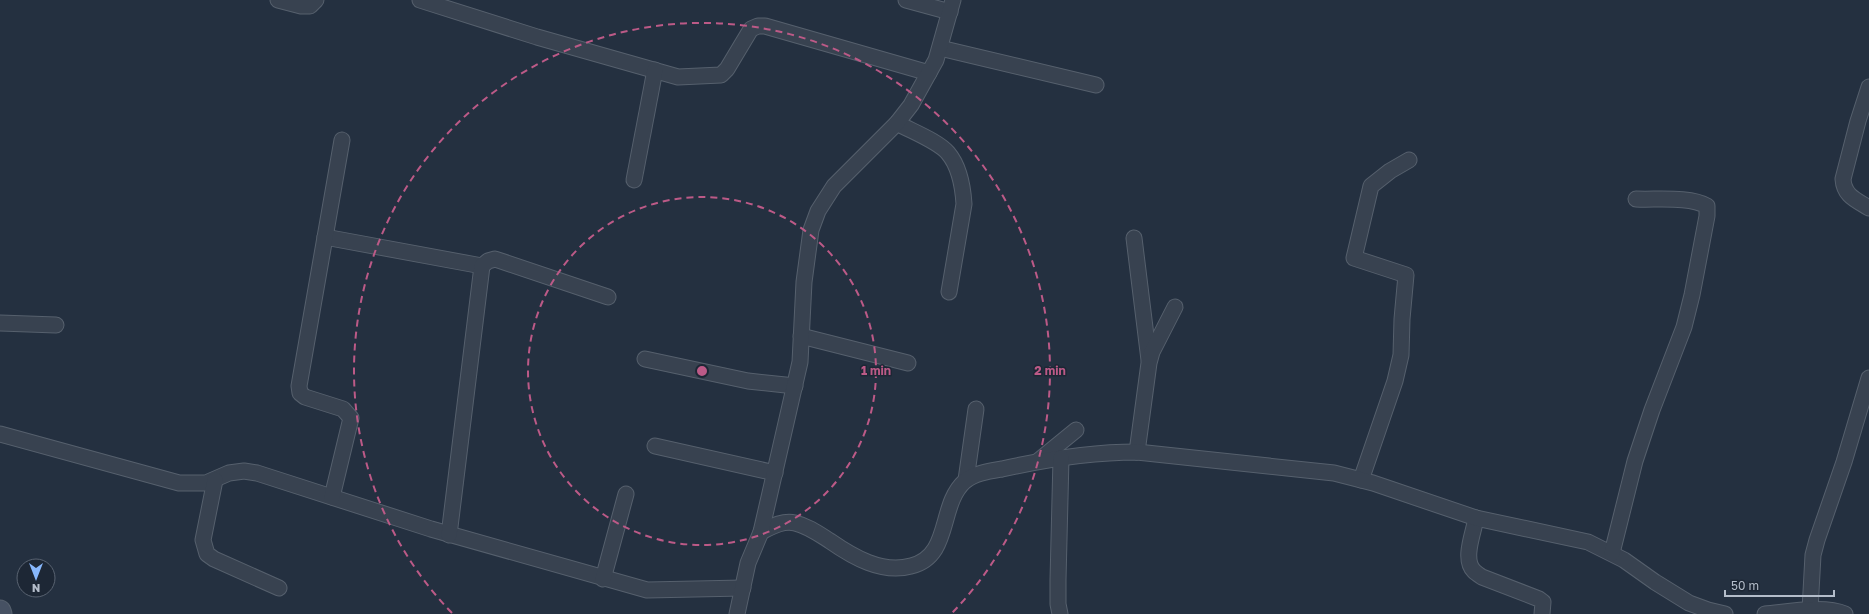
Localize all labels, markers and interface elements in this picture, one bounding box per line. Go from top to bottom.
text: 1 min [861,363,891,378]
text: 2 min [1034,363,1066,378]
centre of rings [695,364,709,378]
north arrow [16,558,56,598]
scale bar [1725,572,1834,598]
text: 50 m [1731,578,1759,593]
text: N [32,582,40,595]

